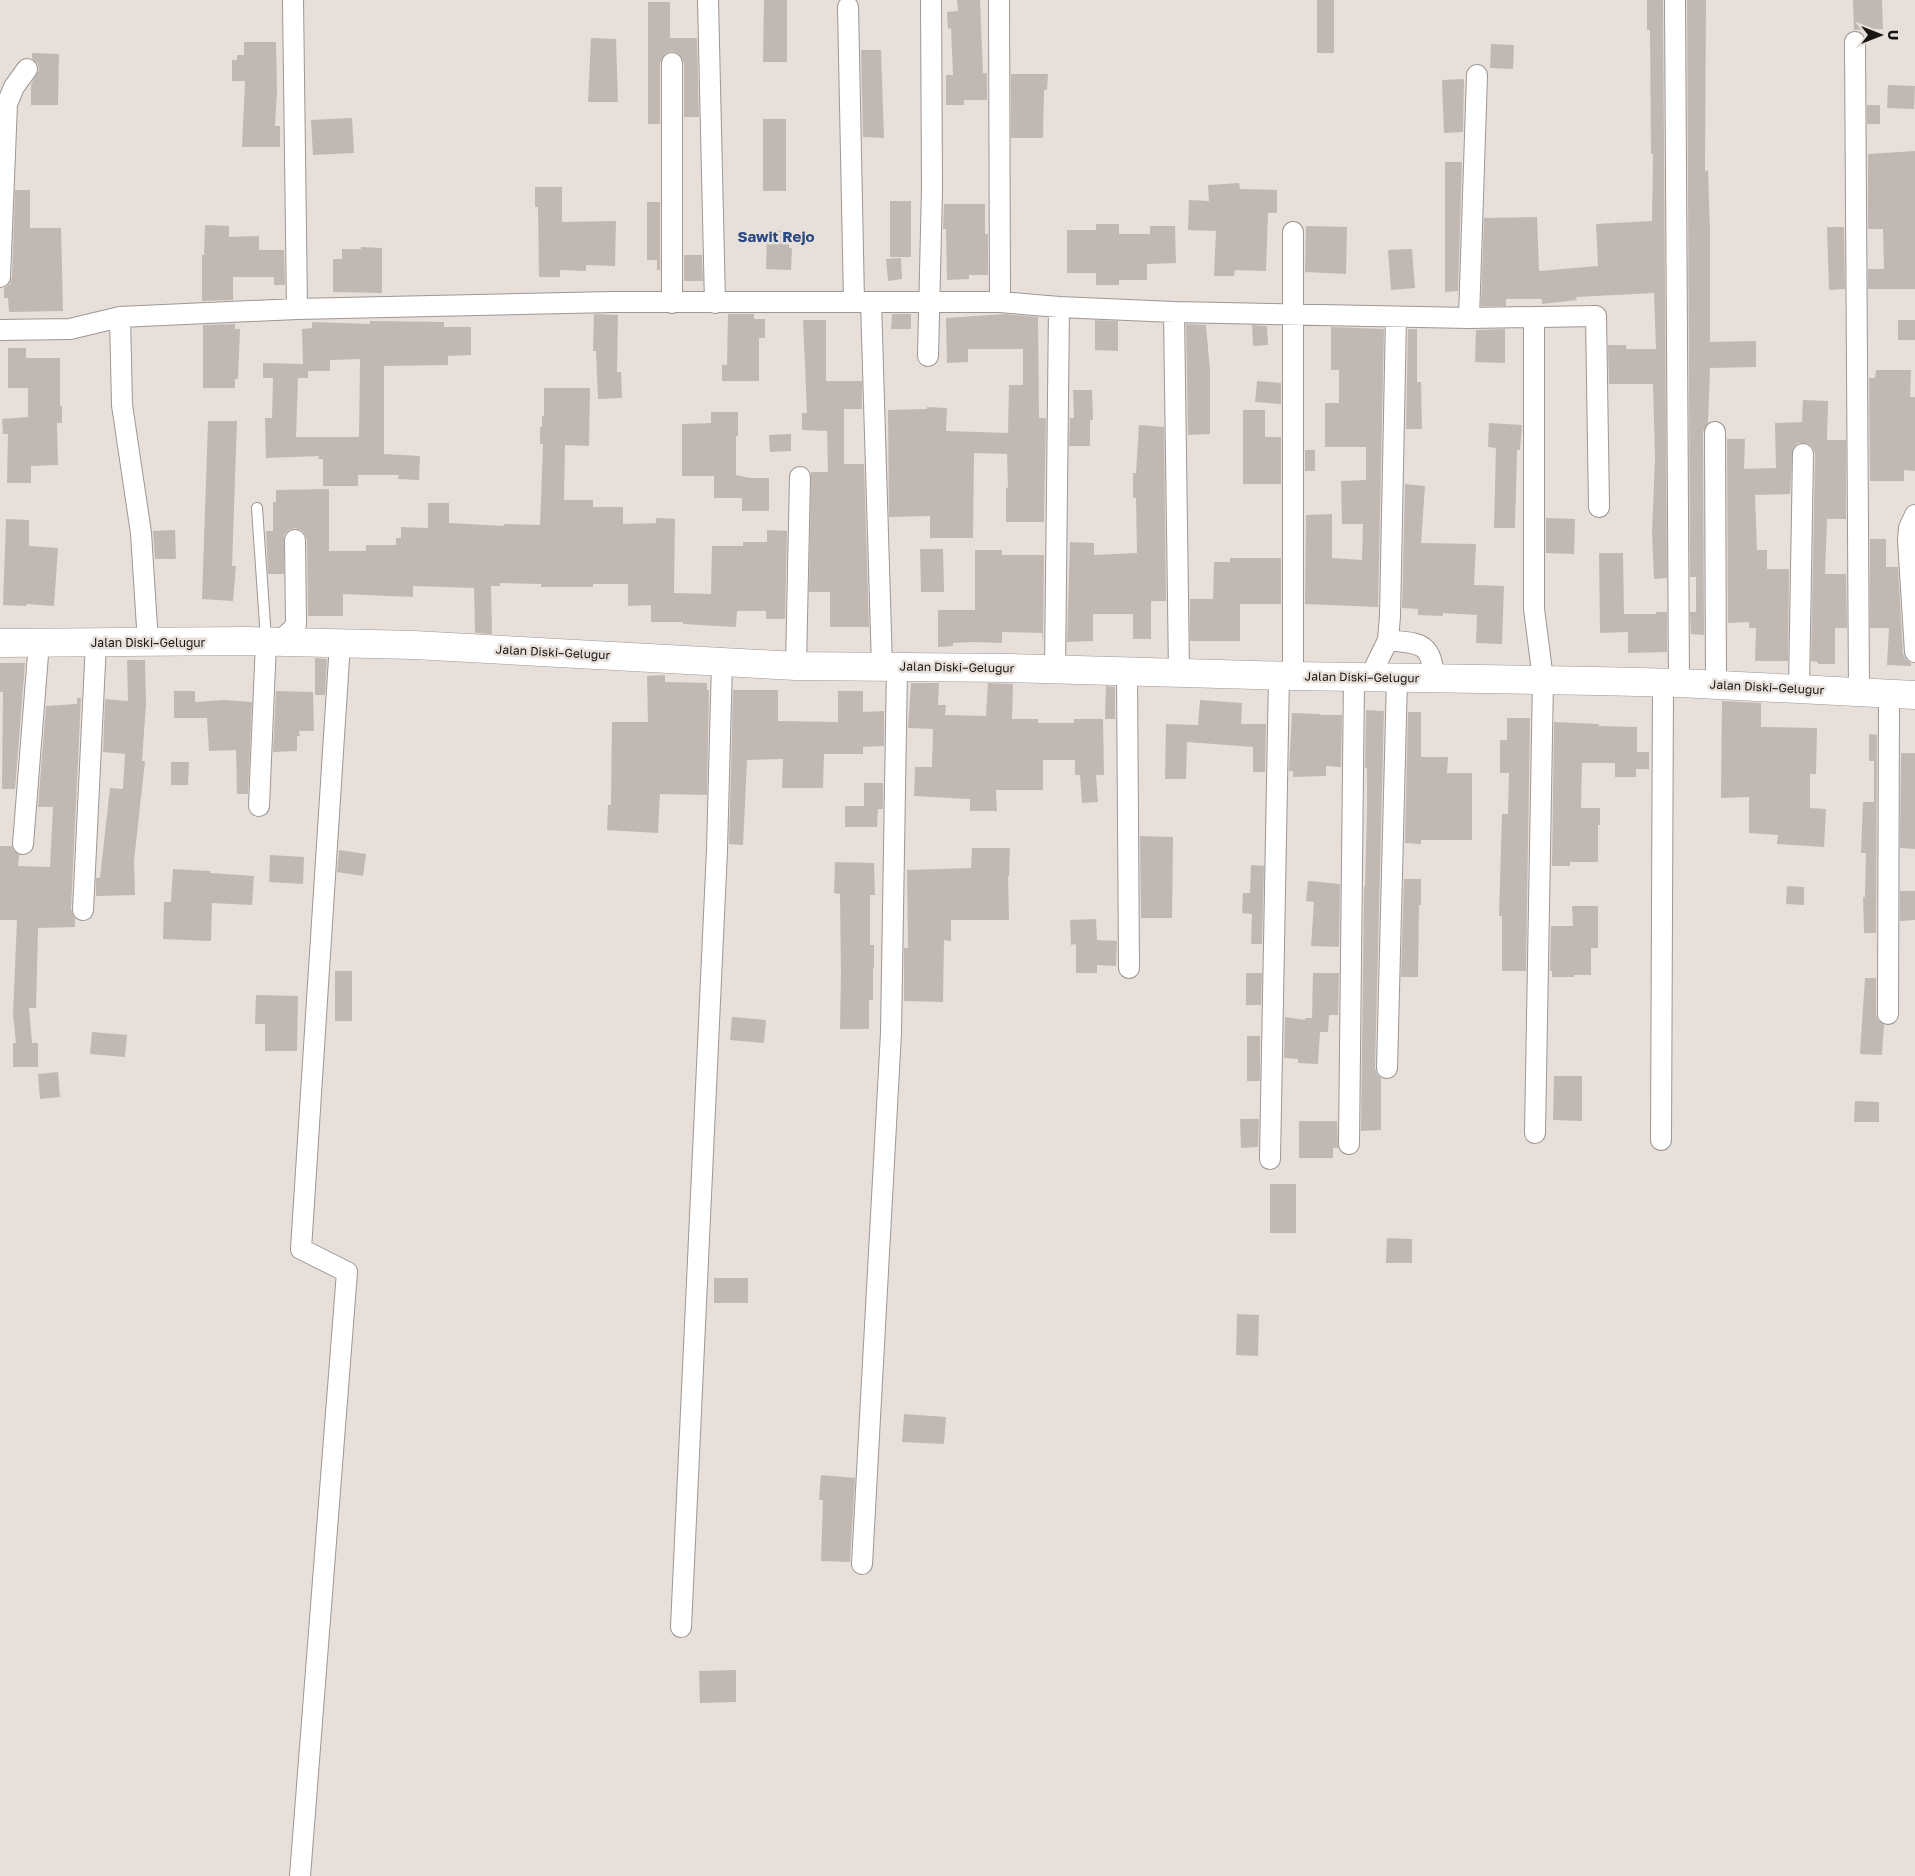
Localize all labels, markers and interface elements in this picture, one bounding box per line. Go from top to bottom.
north arrow [1855,10,1905,60]
text: U [1885,30,1902,40]
district label: Sawit Rejo [737,227,815,245]
street label: Jalan Diski–Gelugur [91,635,206,650]
street label: Jalan Diski–Gelugur [495,642,611,663]
street label: Jalan Diski–Gelugur [900,659,1015,676]
street label: Jalan Diski–Gelugur [1305,669,1420,686]
street label: Jalan Diski–Gelugur [1709,677,1825,698]

